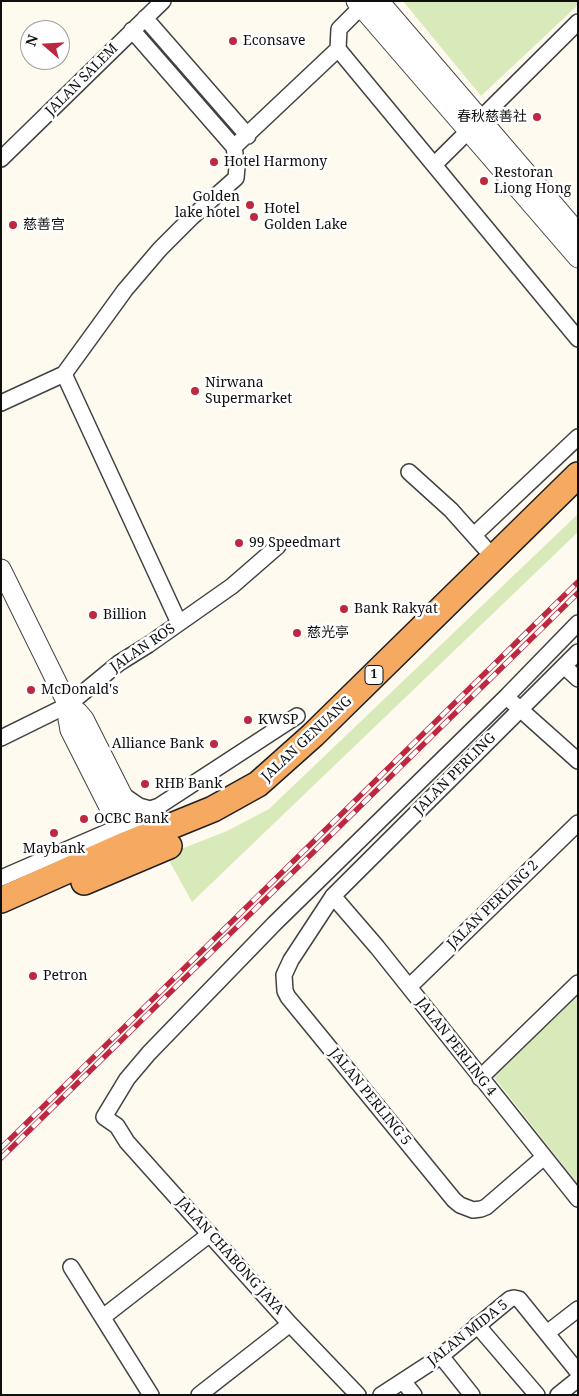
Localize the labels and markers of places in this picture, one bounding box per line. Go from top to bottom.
place label: Econsave [243,33,306,49]
marker: Econsave [227,35,239,47]
place label: 春秋慈善社 [457,109,527,125]
marker: 春秋慈善社 [531,111,543,123]
place label: Hotel Harmony [224,154,327,170]
marker: Hotel Harmony [208,156,220,168]
place label: Restoran Liong Hong [494,165,571,198]
marker: Restoran Liong Hong [478,175,490,187]
place label: Golden lake hotel [175,189,240,222]
marker: Golden lake hotel [244,199,256,211]
place label: Hotel Golden Lake [264,201,347,233]
marker: Hotel Golden Lake [248,211,260,223]
place label: 慈善宫 [23,217,65,233]
marker: 慈善宫 [7,219,19,231]
place label: Nirwana Supermarket [205,375,292,408]
marker: Nirwana Supermarket [189,385,201,397]
place label: 99 Speedmart [249,535,341,551]
marker: 99 Speedmart [233,537,245,549]
place label: Bank Rakyat [354,601,438,617]
marker: Bank Rakyat [338,603,350,615]
place label: Billion [103,607,147,623]
marker: Billion [87,609,99,621]
place label: 慈光亭 [307,625,349,641]
marker: 慈光亭 [291,627,303,639]
place label: McDonald's [41,682,119,698]
marker: McDonald's [25,684,37,696]
place label: KWSP [258,712,299,728]
marker: KWSP [242,714,254,726]
place label: Alliance Bank [112,736,204,752]
marker: Alliance Bank [208,738,220,750]
place label: RHB Bank [155,776,222,792]
marker: RHB Bank [139,778,151,790]
place label: OCBC Bank [94,811,169,827]
marker: OCBC Bank [78,813,90,825]
marker: Maybank [48,827,60,839]
place label: Maybank [23,841,85,857]
place label: Petron [43,968,88,984]
marker: Petron [27,970,39,982]

